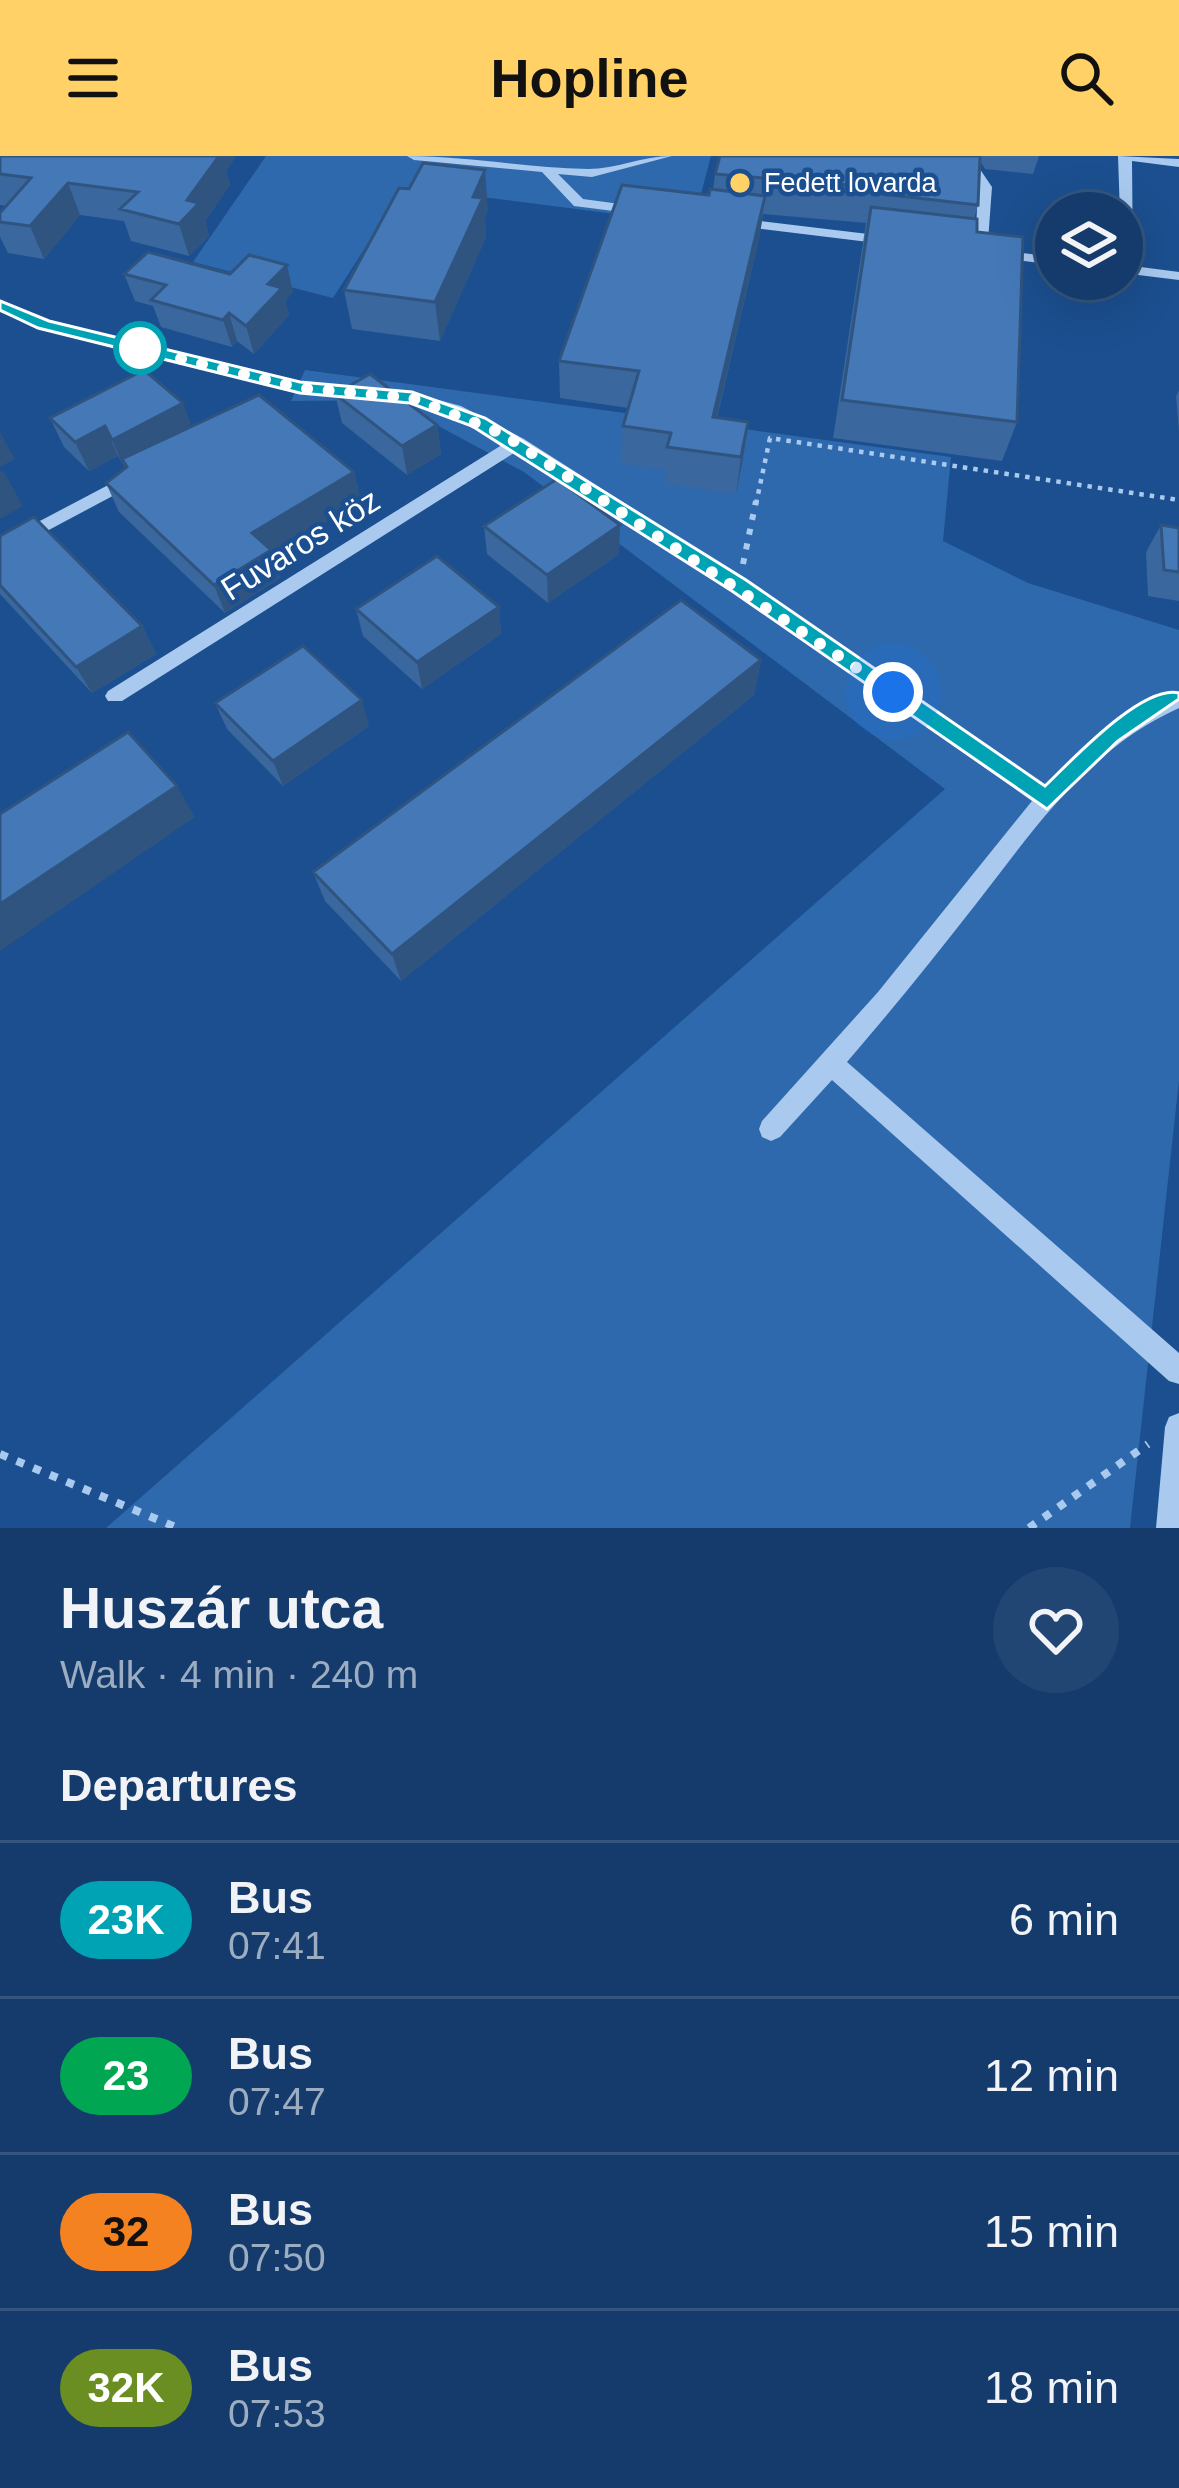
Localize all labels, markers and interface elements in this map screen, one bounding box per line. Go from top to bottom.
icon: menu [60,45,126,111]
icon: search [1053,45,1119,111]
text: Hopline [491,48,689,108]
place label: Fedett lovarda [764,168,938,198]
marker: Fedett lovarda [727,170,753,196]
map controls [1035,192,1143,300]
button: layers [1035,192,1143,300]
unlabelled marker [115,323,165,373]
street label: Fuvaros köz [214,481,386,608]
your location [863,662,923,722]
button: heart [993,1567,1119,1693]
text: Huszár utca [60,1576,383,1640]
text: Walk · 4 min · 240 m [60,1653,418,1696]
text: Departures [60,1760,298,1811]
text: Bus [228,1872,313,1923]
text: 6 min [1009,1894,1119,1945]
text: 23K [87,1896,165,1943]
text: 07:41 [228,1924,326,1967]
text: Bus [228,2028,313,2079]
text: 12 min [984,2050,1119,2101]
text: 23 [103,2052,149,2099]
text: 07:47 [228,2080,326,2123]
text: Bus [228,2184,313,2235]
text: 15 min [984,2206,1119,2257]
text: 32 [103,2208,149,2255]
text: 07:50 [228,2236,326,2279]
text: Bus [228,2340,313,2391]
text: 18 min [984,2362,1119,2413]
text: 32K [87,2364,165,2411]
text: 07:53 [228,2392,326,2435]

